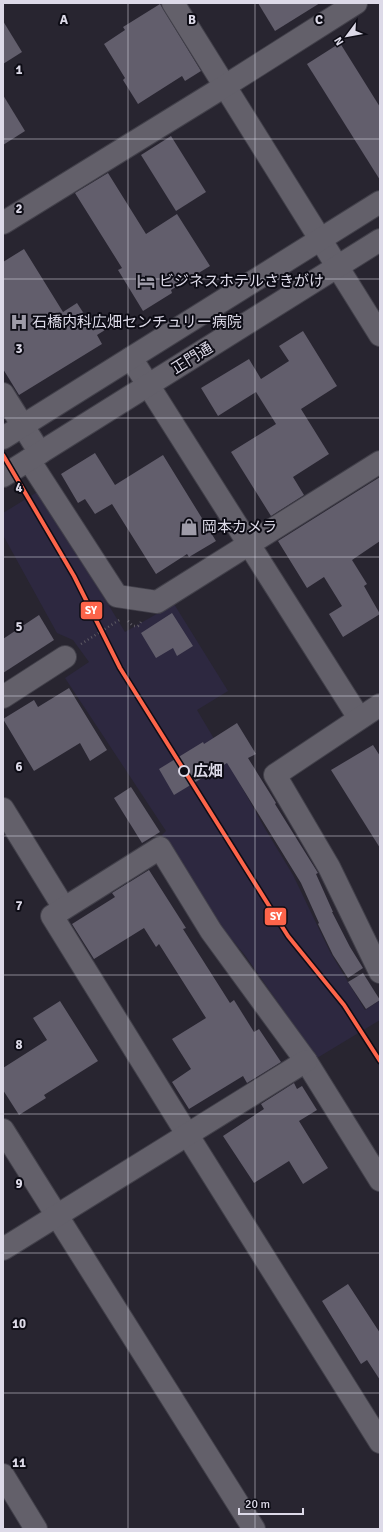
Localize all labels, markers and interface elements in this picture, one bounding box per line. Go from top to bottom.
text: A [60,12,69,28]
text: B [188,12,196,28]
text: C [315,12,323,28]
north arrow [327,16,367,56]
text: N [331,34,346,48]
text: 1 [15,62,23,78]
text: 2 [15,201,23,217]
hotel icon: ビジネスホテルさきがけ [136,271,156,291]
place label: ビジネスホテルさきがけ [159,272,324,290]
hospital icon: 石橋内科広畑センチュリー病院 [9,312,29,332]
place label: 石橋内科広畑センチュリー病院 [32,313,242,331]
street label: 正門通 [168,338,216,378]
text: 3 [15,341,23,357]
text: 4 [15,480,23,496]
shop icon: 岡本カメラ [179,517,199,537]
place label: 岡本カメラ [202,518,277,536]
line badge: SY [80,601,103,620]
text: SY [85,604,97,617]
text: 5 [15,619,23,635]
text: 6 [15,759,23,775]
place label: 広畑 [193,762,223,780]
marker: 広畑 [178,765,190,777]
text: 7 [15,898,23,914]
line badge: SY [264,907,287,926]
text: SY [270,910,282,923]
text: 8 [15,1037,23,1053]
text: 9 [15,1176,23,1192]
text: 10 [12,1316,26,1332]
text: 11 [12,1455,26,1471]
scale bar [239,1490,303,1516]
text: 20 m [245,1497,270,1512]

